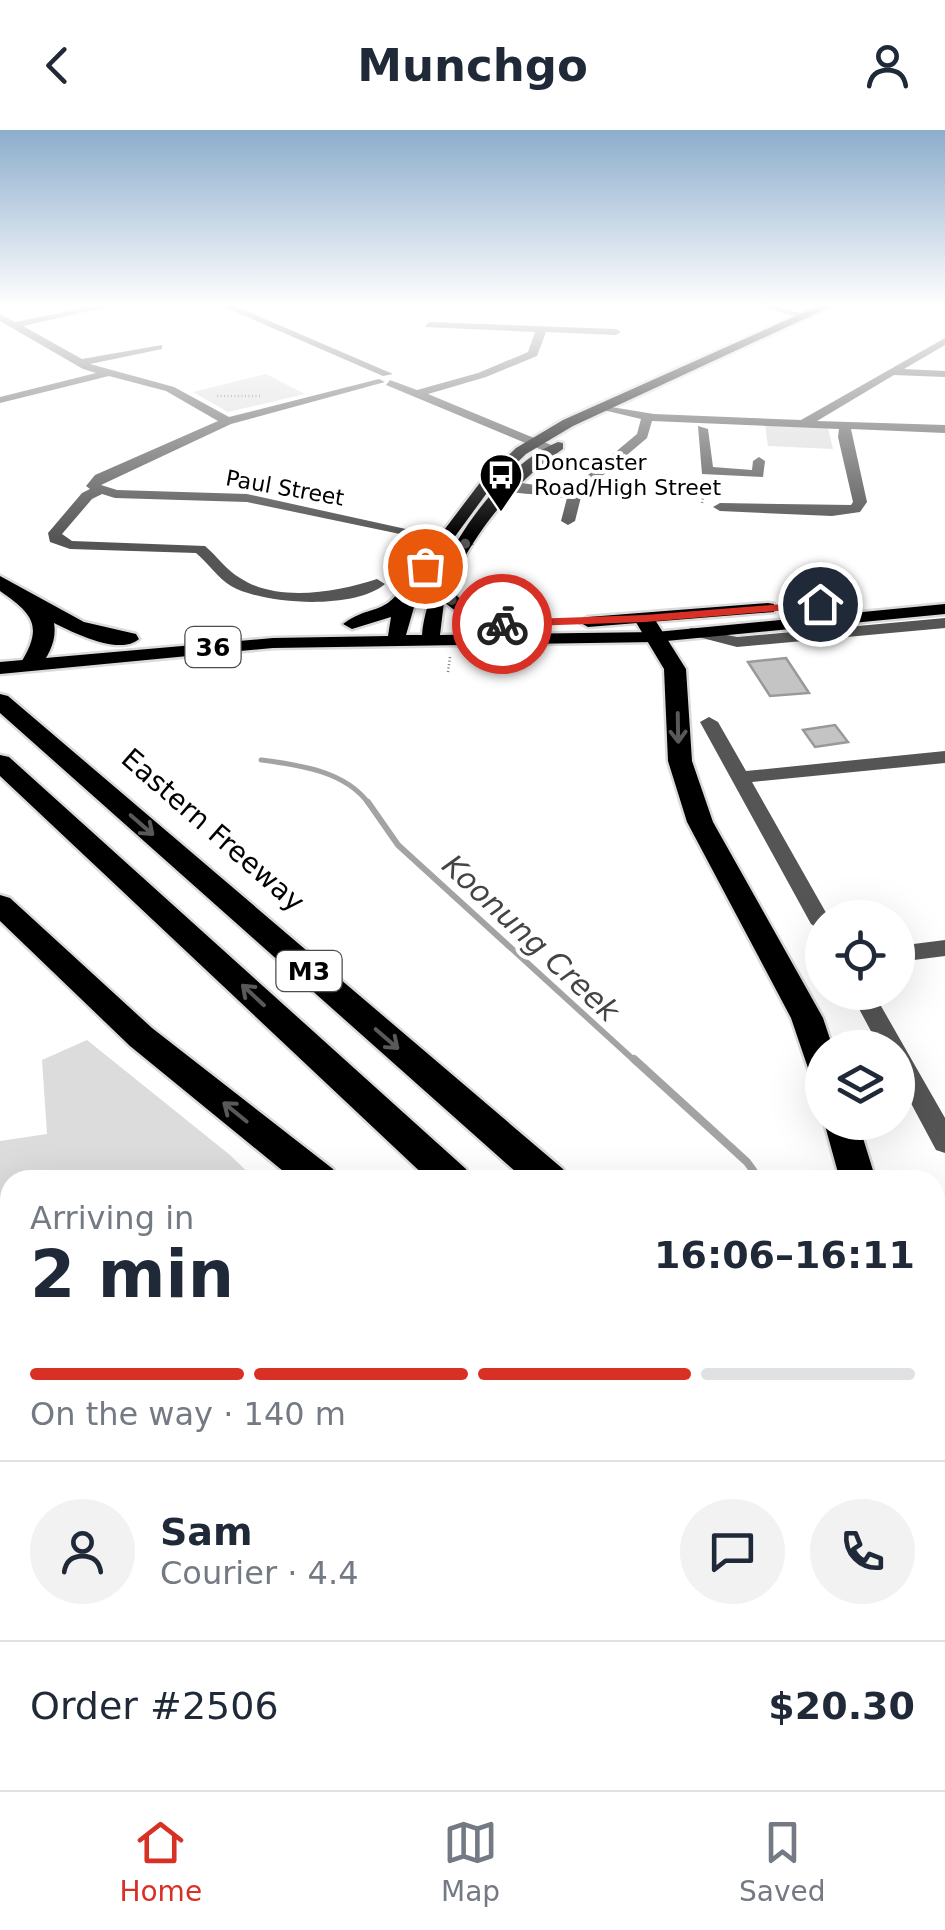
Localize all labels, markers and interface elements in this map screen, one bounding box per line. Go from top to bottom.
icon: back [30,38,85,93]
icon: person [860,38,915,93]
text: Munchgo [357,39,588,92]
place label: Doncaster Road/High Street [534,450,721,500]
bus stop icon: Doncaster Road/High Street [478,452,524,513]
street label: Paul Street [224,465,346,511]
pin [383,524,468,609]
icon: bag [398,539,453,594]
pin [778,562,863,647]
courier [452,574,552,674]
icon: home [793,577,848,632]
icon: bike [475,597,530,652]
road number: 36 [186,627,240,667]
one-way arrow [668,712,688,744]
street label: Eastern Freeway [115,742,311,918]
one-way arrow [129,813,155,835]
water label: Koonung Creek [436,847,628,1030]
map controls [805,900,915,1140]
button: locate [805,900,915,1010]
road number: M3 [276,951,342,991]
one-way arrow [241,984,266,1007]
one-way arrow [374,1027,399,1050]
button: layers [805,1030,915,1140]
one-way arrow [222,1102,249,1123]
text: Arriving in [30,1199,194,1237]
text: 16:06–16:11 [654,1233,915,1277]
text: 2 min [30,1237,234,1312]
text: On the way · 140 m [30,1395,346,1433]
button: person [30,1499,135,1604]
button: chat [680,1499,785,1604]
button: phone [810,1499,915,1604]
text: Sam [160,1510,253,1554]
text: Courier · 4.4 [160,1554,359,1592]
text: Order #2506 [30,1684,279,1728]
text: $20.30 [768,1684,915,1728]
tab: Home [119,1815,202,1908]
tab: Map [441,1815,500,1908]
tab: Saved [739,1815,826,1908]

